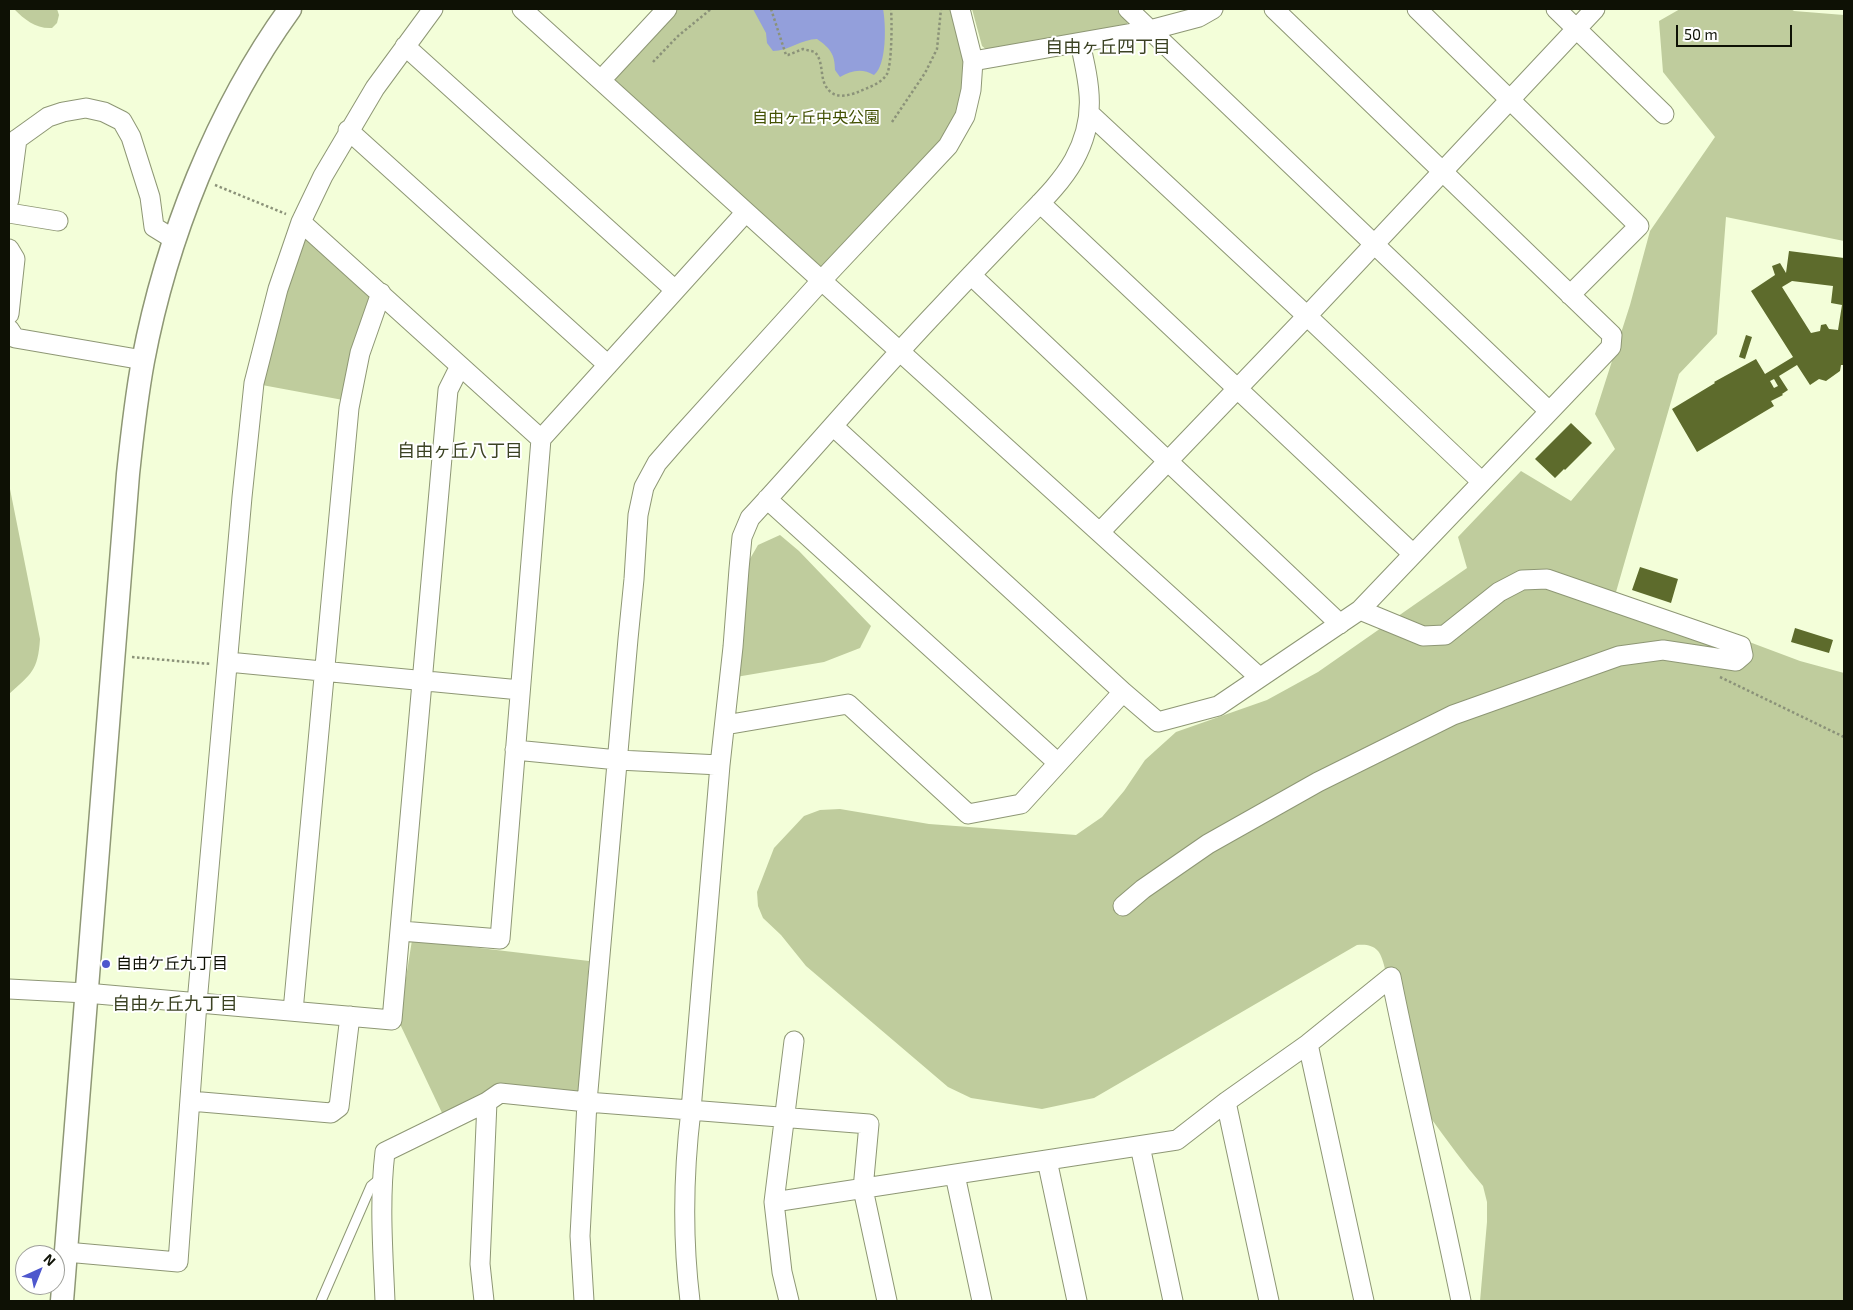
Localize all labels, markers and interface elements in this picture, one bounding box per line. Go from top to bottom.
scale bar [1678,15,1794,47]
text: 50 m [1684,25,1718,43]
district label: 自由ヶ丘四丁目 [1045,36,1171,58]
park label: 自由ヶ丘中央公園 [752,108,880,128]
district label: 自由ヶ丘八丁目 [397,440,523,462]
place label: 自由ケ丘九丁目 [116,954,228,974]
marker: 自由ケ丘九丁目 [100,958,112,970]
district label: 自由ヶ丘九丁目 [112,993,238,1015]
north arrow [15,1245,65,1295]
text: N [41,1250,60,1269]

